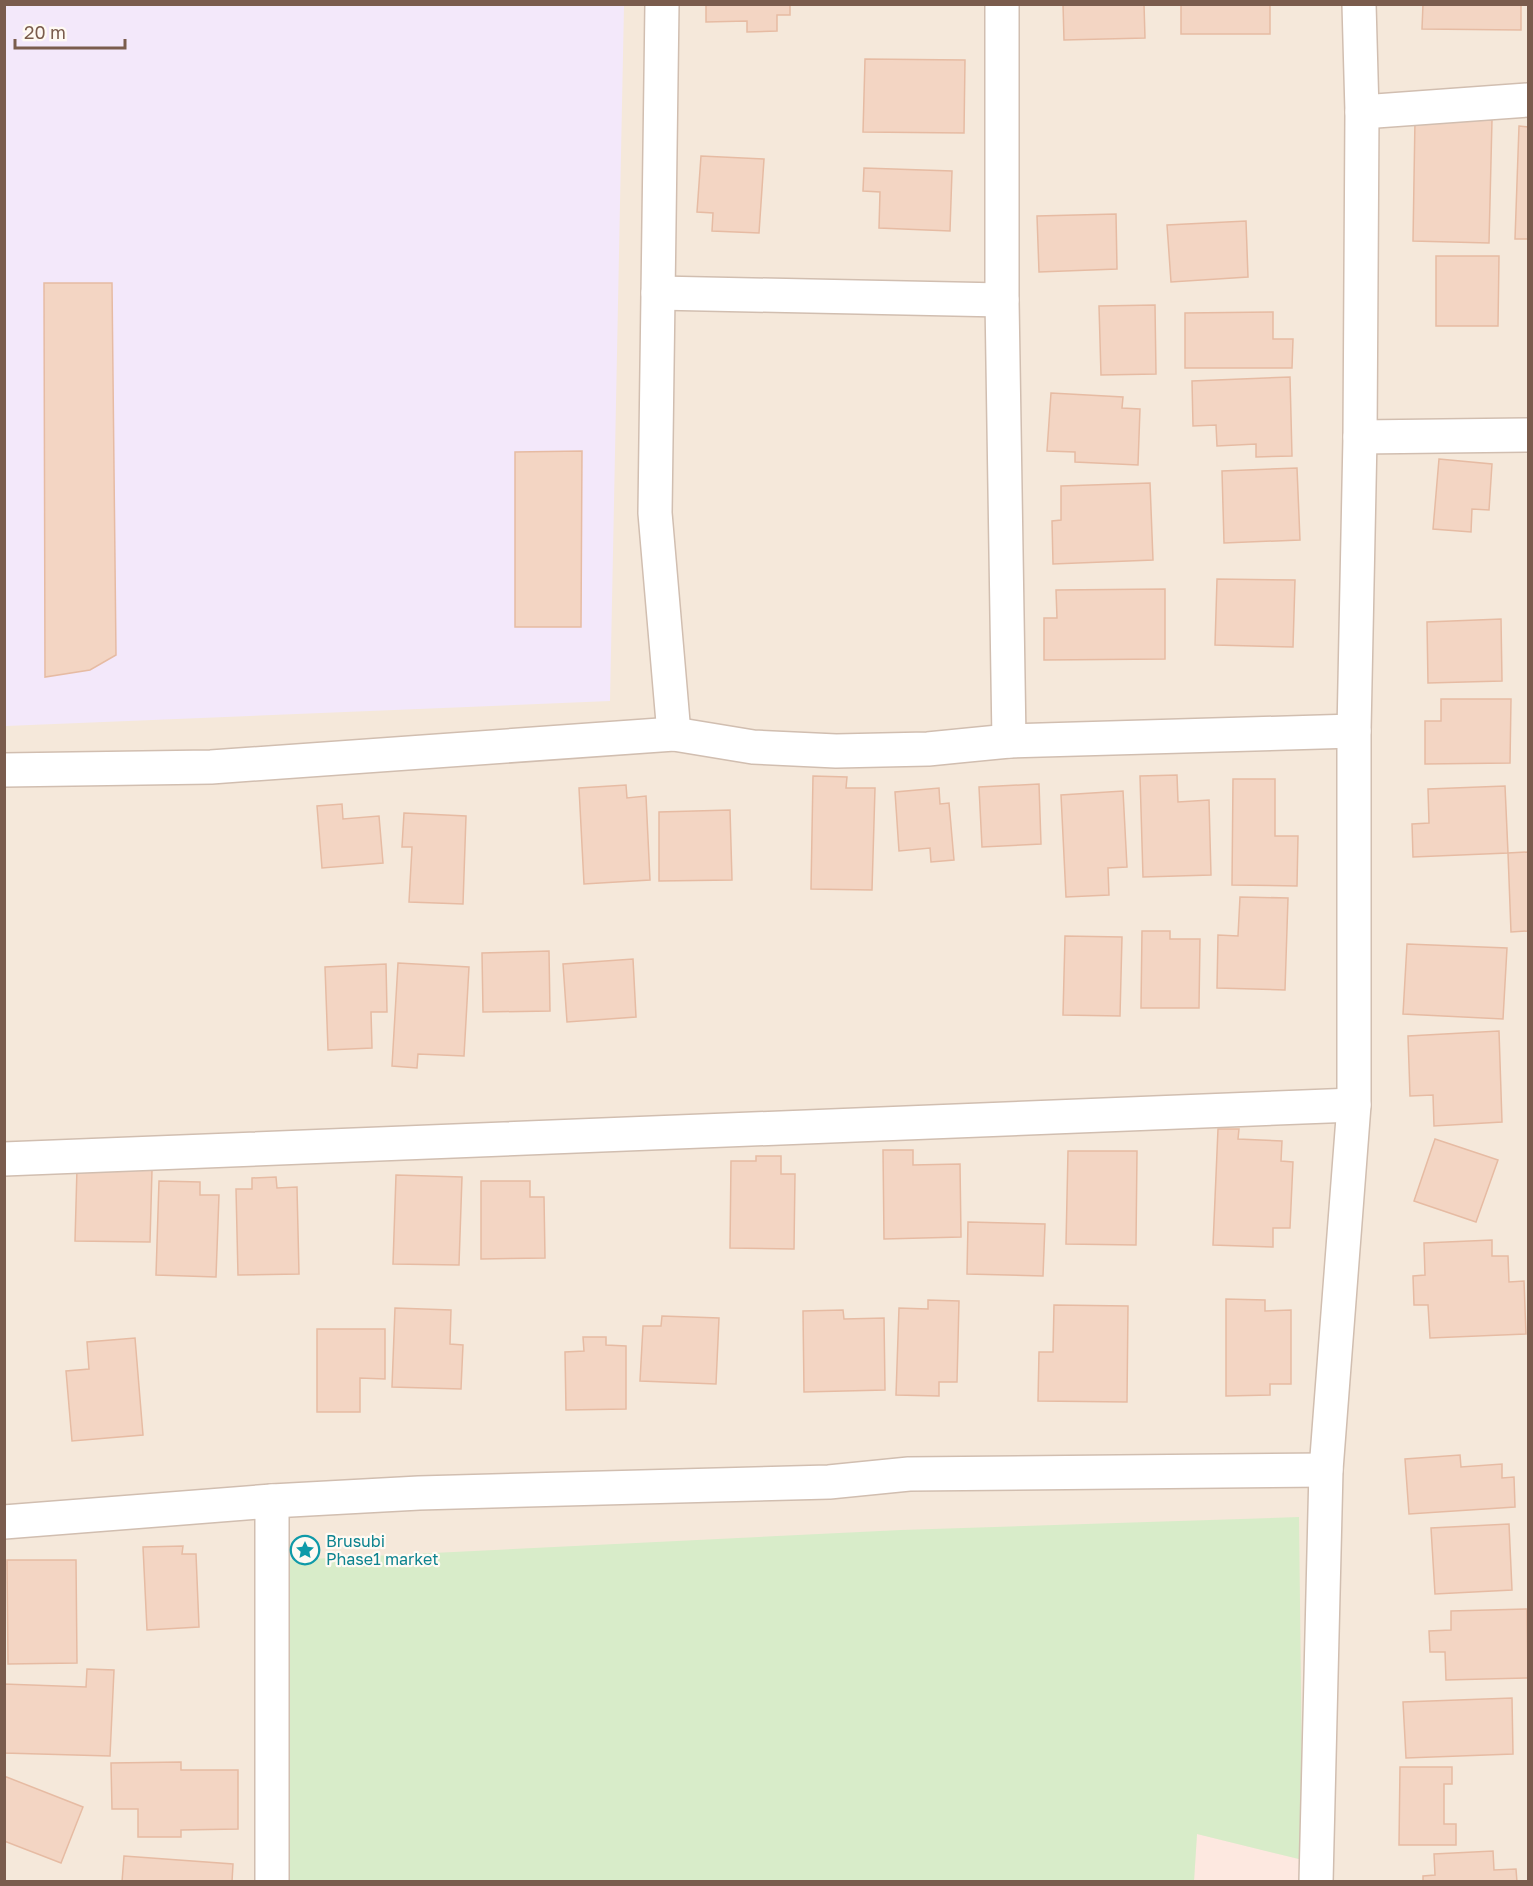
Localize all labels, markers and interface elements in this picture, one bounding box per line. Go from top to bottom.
scale bar [15,12,124,50]
text: 20 m [24,21,66,43]
place label: Brusubi Phase1 market [326,1531,439,1569]
place icon: Brusubi Phase1 market [289,1534,321,1566]

